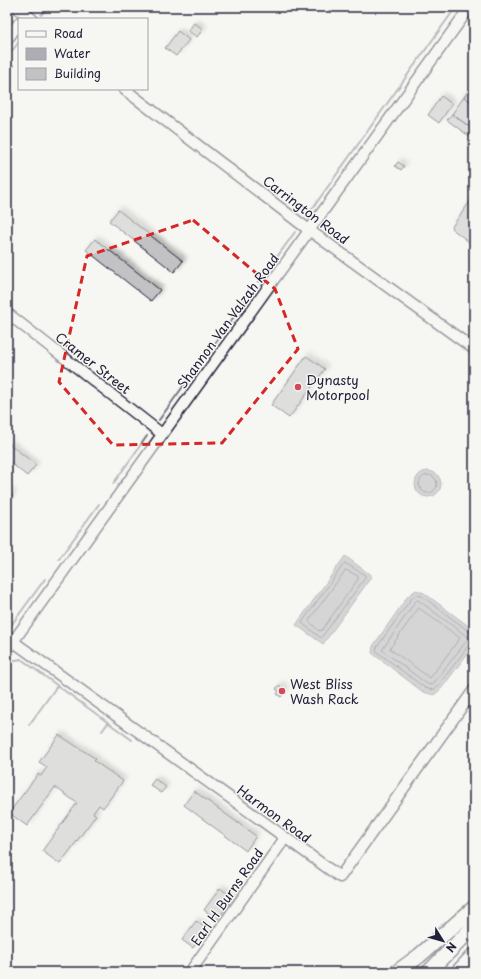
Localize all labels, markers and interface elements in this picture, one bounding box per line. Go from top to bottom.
legend [18,18,148,90]
text: Road [54,24,83,42]
text: Water [54,44,91,62]
text: Building [54,64,101,82]
street label: Carrington Road [259,171,353,248]
street label: Shannon Van Valzah Road [172,249,283,392]
street label: Cramer Street [52,327,135,398]
place label: Dynasty Motorpool [306,370,370,404]
marker: Dynasty Motorpool [293,382,303,392]
place label: West Bliss Wash Rack [290,674,359,708]
marker: West Bliss Wash Rack [277,686,287,696]
street label: Harmon Road [233,780,315,847]
street label: Earl H Burns Road [186,844,267,949]
north arrow [423,921,463,961]
text: N [442,939,461,956]

